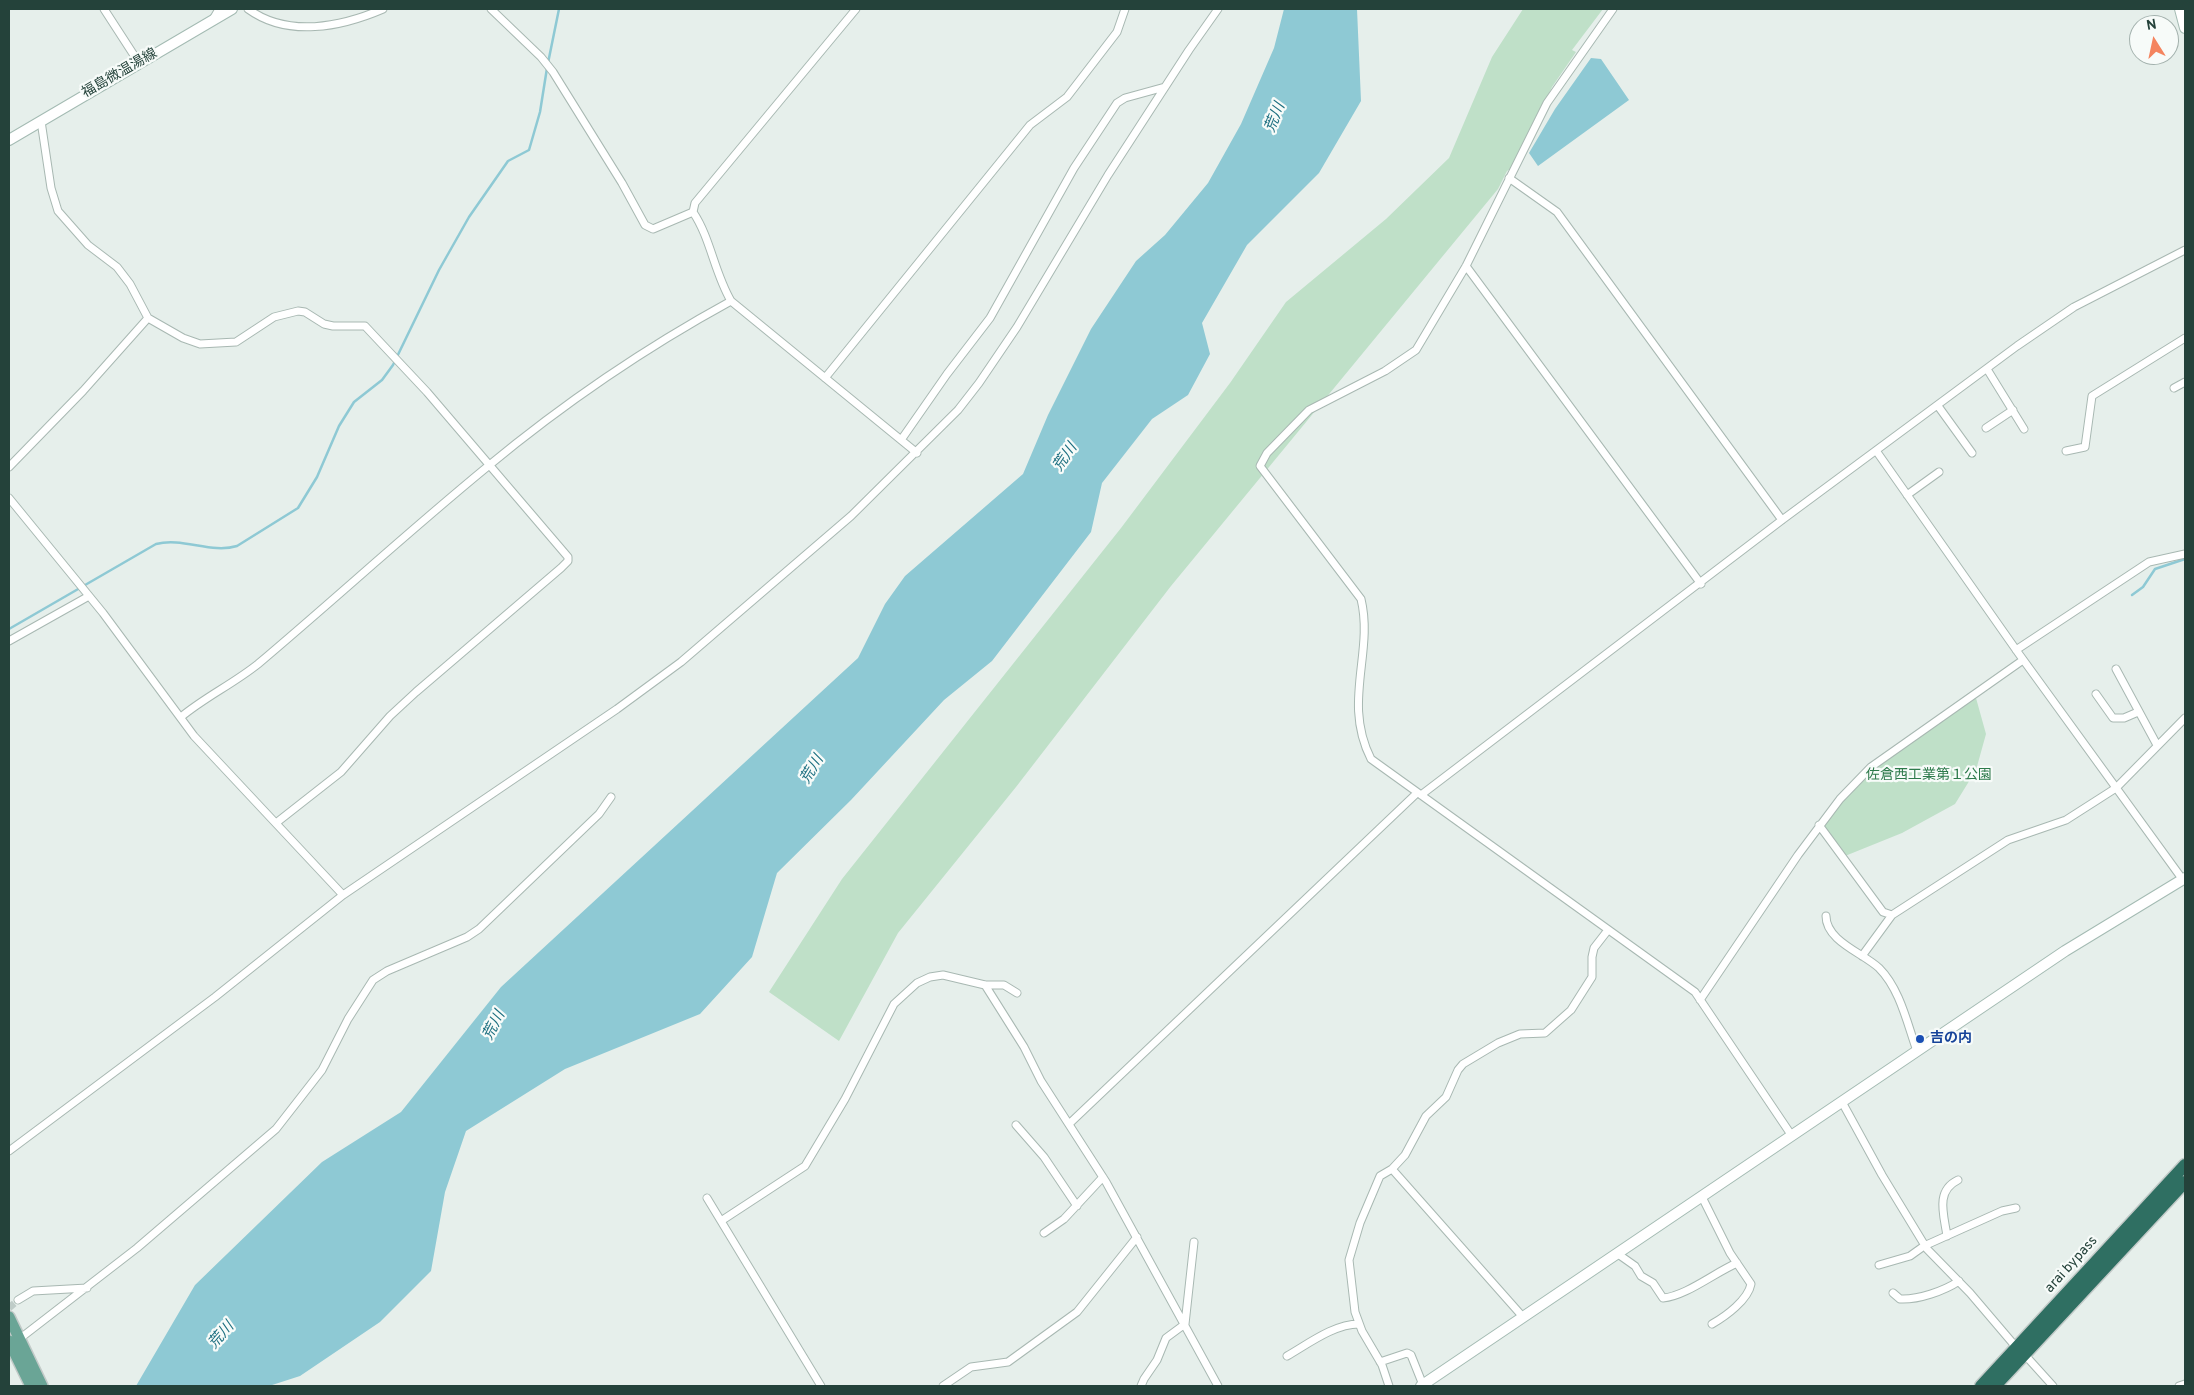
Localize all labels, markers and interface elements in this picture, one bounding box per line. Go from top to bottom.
north arrow [2129,15,2179,65]
text: N [2145,16,2158,35]
street label: 福島微温湯線 [79,46,161,102]
water label: 荒川 [1262,101,1290,135]
water label: 荒川 [1050,441,1082,475]
water label: 荒川 [798,753,828,787]
park label: 佐倉西工業第１公園 [1866,768,1992,784]
water label: 荒川 [480,1009,510,1043]
place label: 吉の内 [1930,1031,1972,1047]
marker: 吉の内 [1914,1033,1926,1045]
street label: arai bypass [2042,1233,2102,1297]
water label: 荒川 [205,1319,239,1353]

